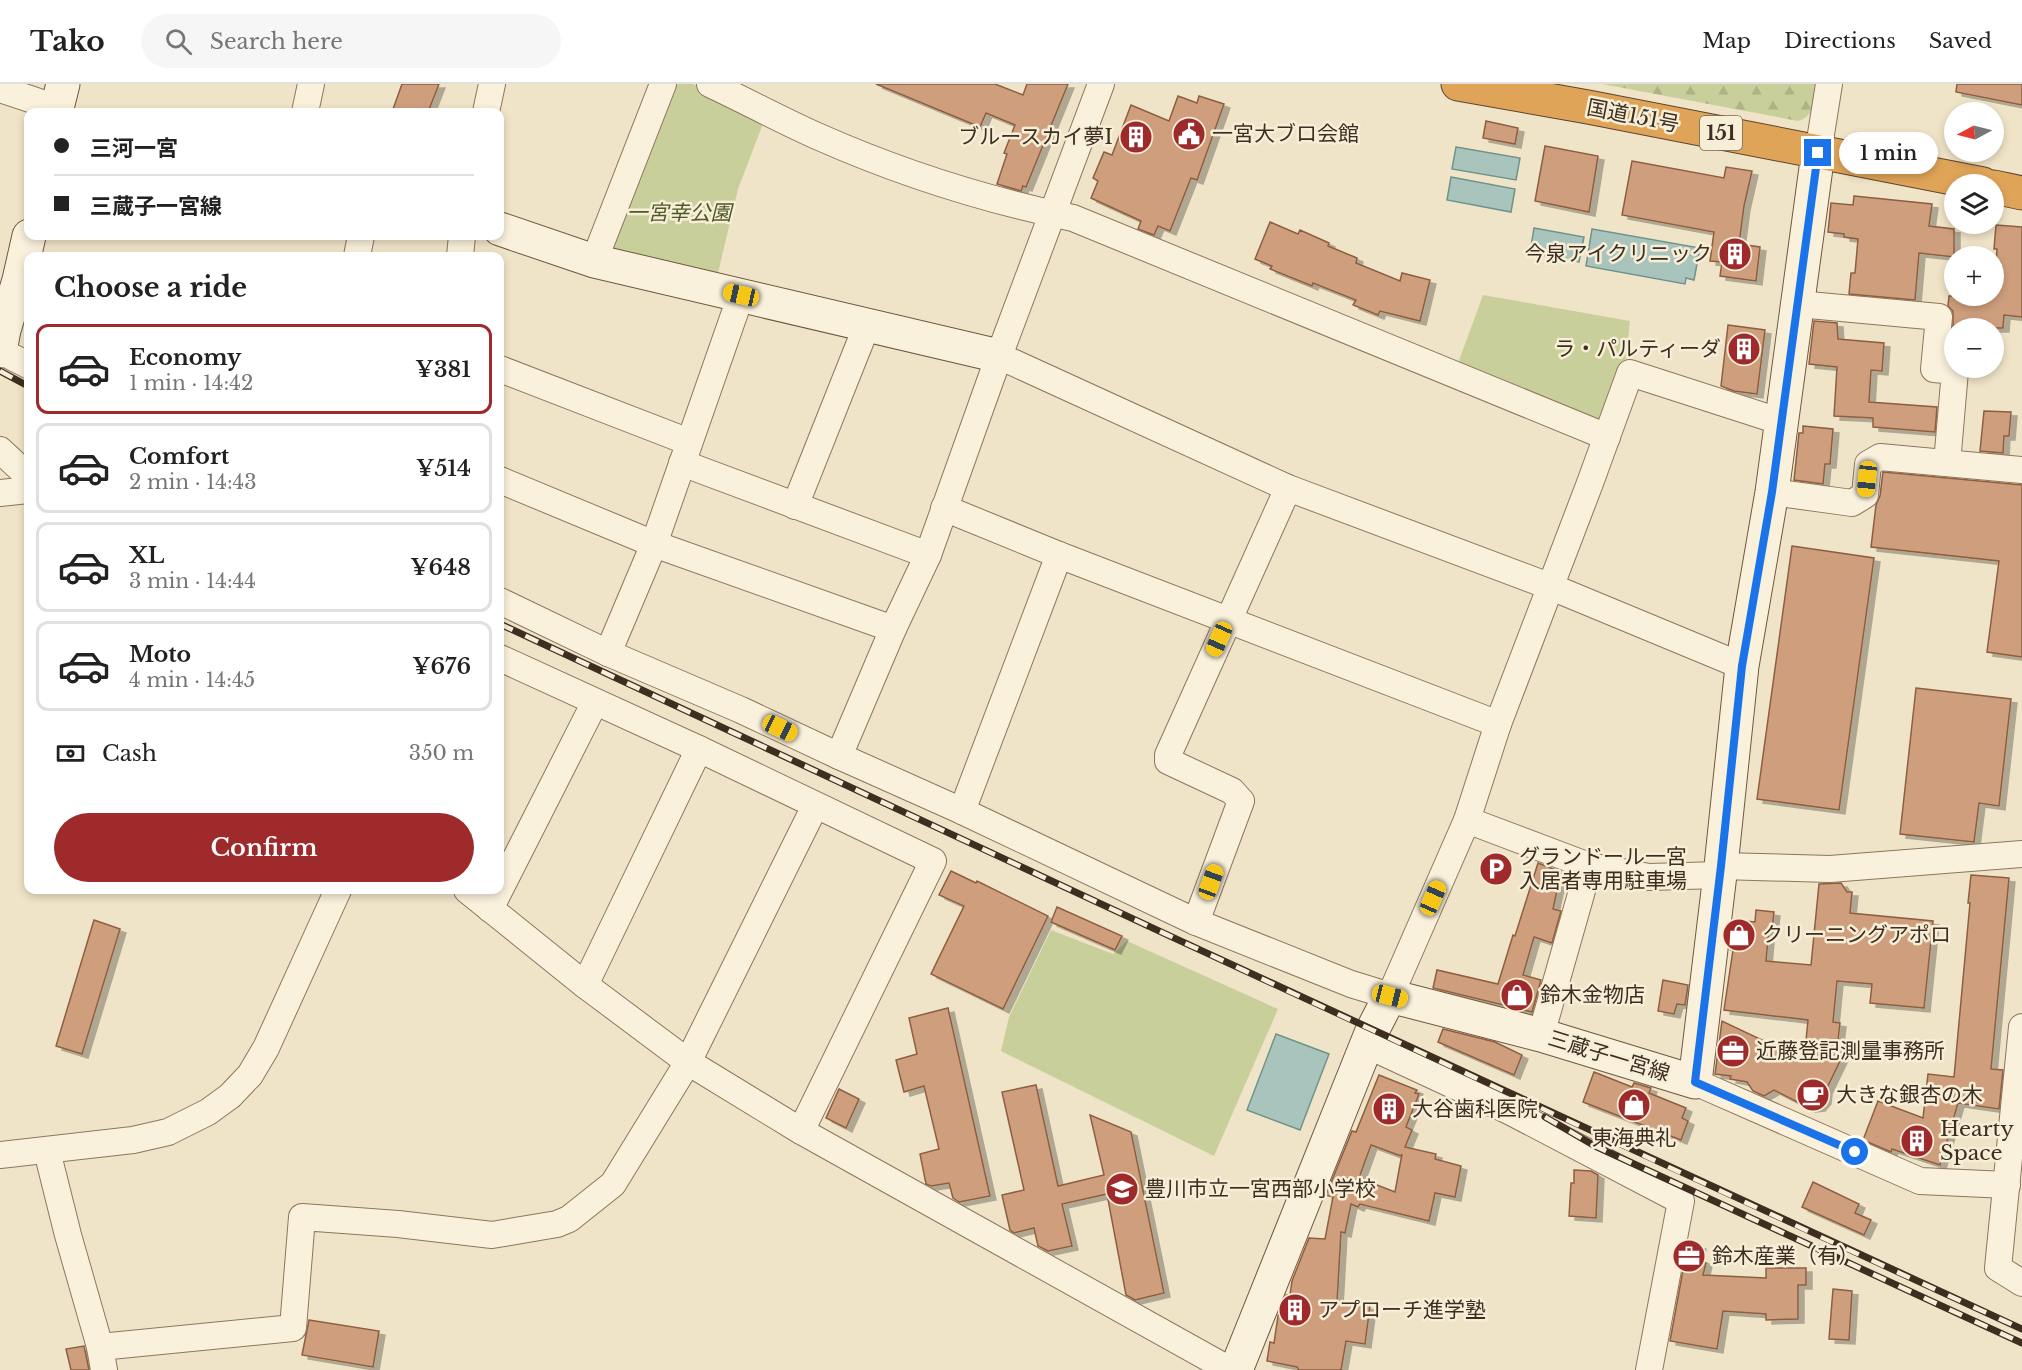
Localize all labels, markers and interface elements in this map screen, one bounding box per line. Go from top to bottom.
search box [141,14,561,68]
text: Tako [30,24,105,59]
icon: search [162,25,195,58]
text: Search here [210,28,343,55]
text: Map [1702,28,1751,54]
text: Directions [1784,28,1896,54]
text: Saved [1929,28,1992,54]
street label: 国道151号 [1585,94,1681,138]
north arrow [1944,102,2004,162]
map controls [1944,102,2004,378]
public building icon: 一宮大ブロ会館 [1171,116,1207,152]
road number: 151 [1700,116,1742,150]
building icon: ブルースカイ夢I [1118,119,1154,155]
place label: 一宮大ブロ会館 [1212,121,1359,147]
place label: ブルースカイ夢I [958,124,1113,150]
callout: 1 min [1839,132,1938,174]
text: 三河一宮 [90,135,178,162]
route end [1804,139,1831,166]
text: 1 min [1860,141,1917,165]
button: layers [1944,174,2004,234]
text: 三蔵子一宮線 [90,193,222,220]
park label: 一宮幸公園 [627,200,734,226]
building icon: 今泉アイクリニック [1717,236,1753,272]
place label: 今泉アイクリニック [1524,241,1712,267]
button: + [1944,246,2004,306]
text: Choose a ride [54,271,247,304]
car [721,282,761,308]
button: − [1944,318,2004,378]
building icon: ラ・パルティーダ [1726,331,1762,367]
place label: ラ・パルティーダ [1554,336,1721,362]
icon: car [57,342,111,396]
text: Economy [129,344,241,371]
text: ¥381 [415,356,471,383]
text: 1 min · 14:42 [129,371,253,395]
icon: car [57,441,111,495]
text: Comfort [129,443,229,470]
text: ¥514 [416,455,471,482]
car [1856,460,1878,498]
text: 2 min · 14:43 [129,470,257,494]
icon: car [57,540,111,594]
text: XL [129,542,164,569]
text: ¥648 [410,554,471,581]
text: 3 min · 14:44 [129,569,256,593]
car [1203,619,1235,659]
icon: car [57,639,111,693]
text: Moto [129,641,191,668]
text: ¥676 [412,653,471,680]
text: 4 min · 14:45 [129,668,255,692]
car [760,712,800,744]
icon: cash [54,737,87,770]
text: Cash [102,740,157,767]
text: 350 m [409,741,474,765]
button: Confirm [54,813,474,882]
place label: グランドール一宮 入居者専用駐車場 [1519,844,1687,894]
parking icon: グランドール一宮 入居者専用駐車場 [1478,851,1514,887]
car [1196,862,1226,902]
car [1417,878,1449,918]
shop icon: クリーニングアポロ [1721,917,1757,953]
place label: クリーニングアポロ [1762,922,1951,948]
shop icon: 鈴木金物店 [1499,977,1535,1013]
place label: 鈴木金物店 [1540,982,1645,1008]
car [1370,983,1410,1009]
street label: 三蔵子一宮線 [1545,1025,1673,1087]
office icon: 近藤登記測量事務所 [1715,1033,1751,1069]
place label: 近藤登記測量事務所 [1756,1038,1945,1064]
cafe icon: 大きな銀杏の木 [1795,1077,1831,1113]
place label: 大きな銀杏の木 [1836,1082,1983,1108]
shop icon: 東海典礼 [1616,1087,1652,1123]
building icon: 大谷歯科医院 [1371,1091,1407,1127]
place label: 大谷歯科医院 [1412,1096,1538,1122]
place label: Hearty Space [1940,1116,2015,1166]
building icon: Hearty Space [1899,1123,1935,1159]
place label: 東海典礼 [1592,1125,1676,1151]
route start [1841,1138,1868,1165]
school or university icon: 豊川市立一宮西部小学校 [1104,1171,1140,1207]
place label: 豊川市立一宮西部小学校 [1145,1176,1376,1202]
office icon: 鈴木産業（有） [1671,1238,1707,1274]
place label: 鈴木産業（有） [1712,1243,1859,1269]
building icon: アプローチ進学塾 [1277,1292,1313,1328]
place label: アプローチ進学塾 [1318,1297,1486,1323]

